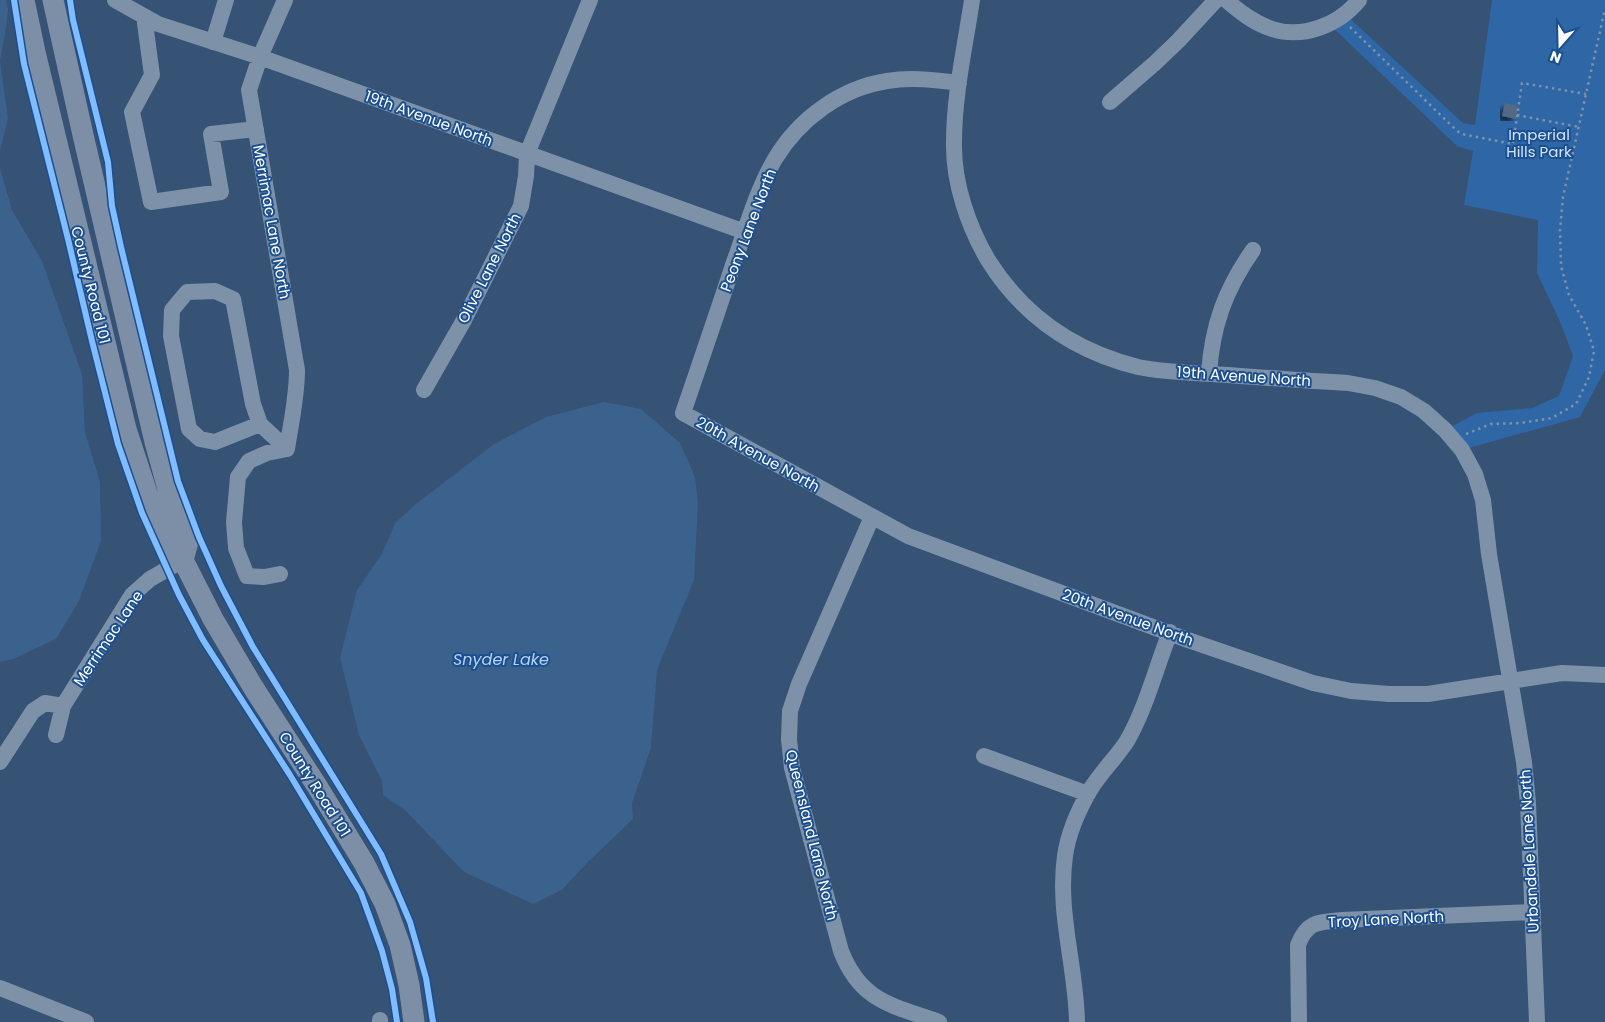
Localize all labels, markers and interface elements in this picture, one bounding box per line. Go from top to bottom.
north arrow [1535,20,1585,70]
text: N [1547,46,1564,68]
street label: 19th Avenue North [362,85,496,151]
park label: Imperial Hills Park [1506,124,1572,162]
street label: Merrimac Lane North [248,143,296,301]
street label: Peony Lane North [715,166,781,294]
street label: Olive Lane North [452,209,526,327]
street label: County Road 101 [66,224,116,346]
street label: 19th Avenue North [1176,361,1312,391]
street label: 20th Avenue North [692,411,824,497]
street label: 20th Avenue North [1059,583,1197,651]
street label: Merrimac Lane [68,586,148,690]
water label: Snyder Lake [453,648,549,671]
street label: County Road 101 [274,727,356,841]
street label: Queensland Lane North [781,747,843,923]
street label: Urbandale Lane North [1514,769,1544,933]
street label: Troy Lane North [1327,905,1445,933]

